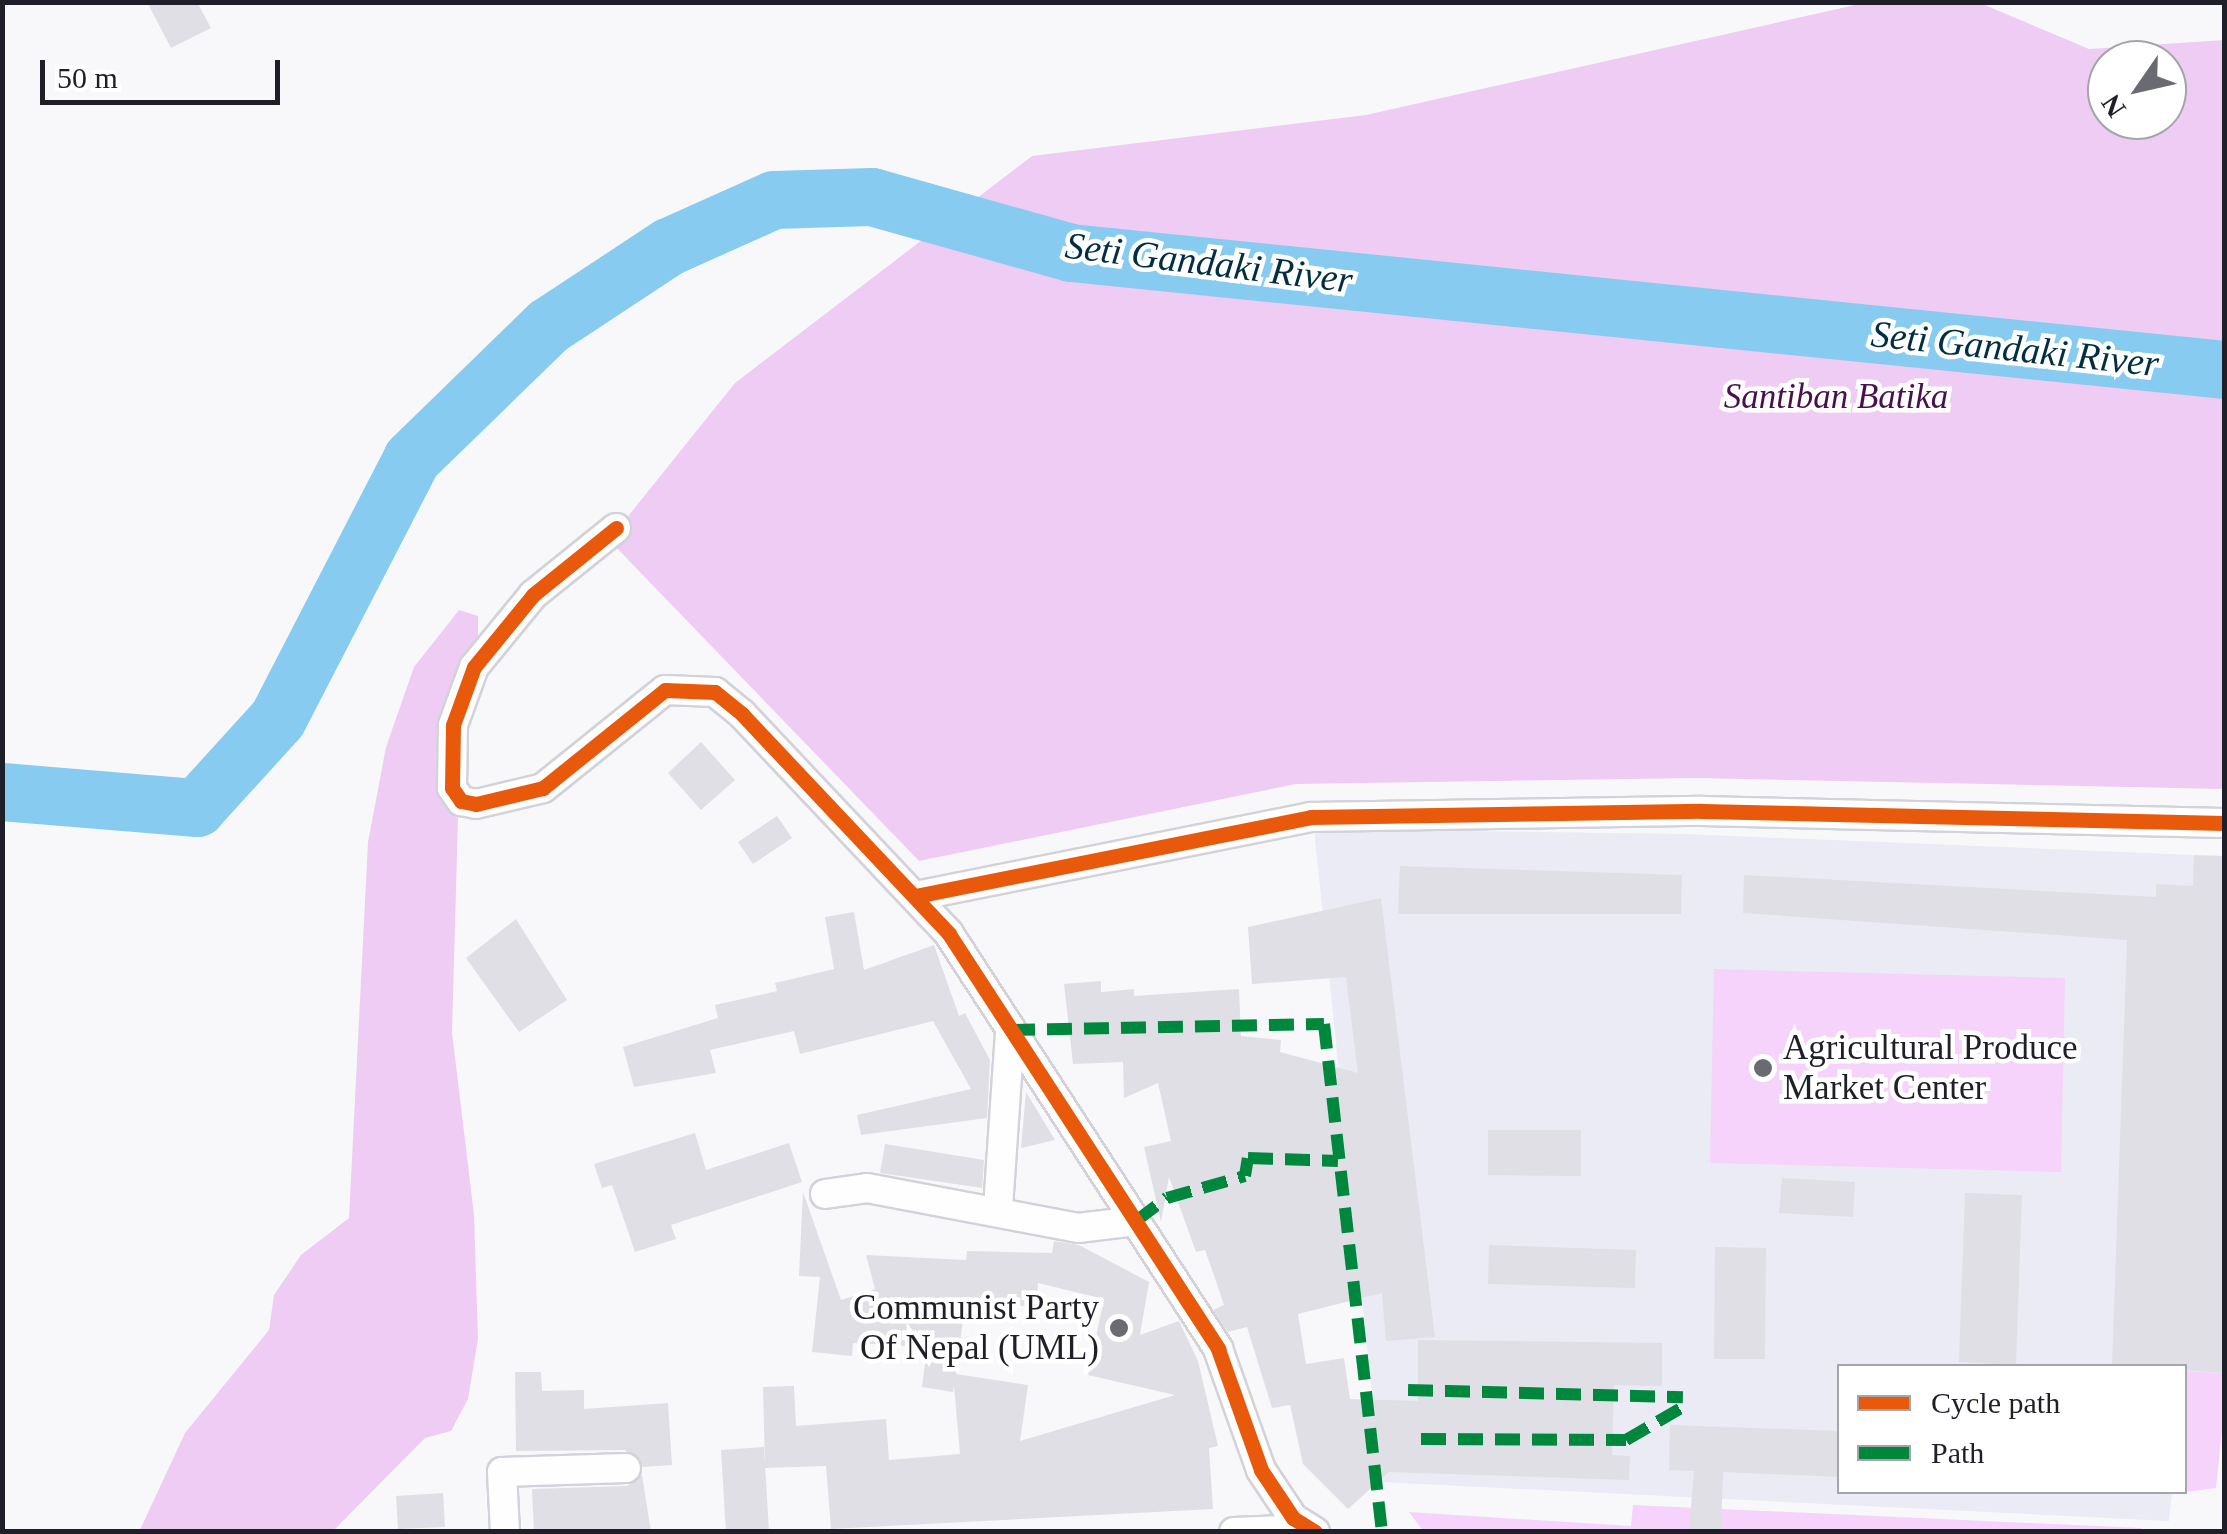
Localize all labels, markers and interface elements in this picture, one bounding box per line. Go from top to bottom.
scale bar [45,40,285,102]
north arrow [2087,40,2187,140]
text: 50 m [57,61,118,94]
text: N [2095,89,2132,123]
water label: Seti Gandaki River [1046,221,1372,305]
water label: Seti Gandaki River [1852,309,2178,389]
park label: Santiban Batika [1708,376,1964,418]
place label: Agricultural Produce Market Center [1783,1027,2119,1109]
marker: Agricultural Produce Market Center [1752,1057,1774,1079]
place label: Communist Party Of Nepal (UML) [814,1287,1099,1369]
marker: Communist Party Of Nepal (UML) [1108,1317,1130,1339]
legend [1837,1364,2187,1494]
text: Cycle path [1931,1386,2060,1419]
text: Path [1931,1436,1984,1469]

